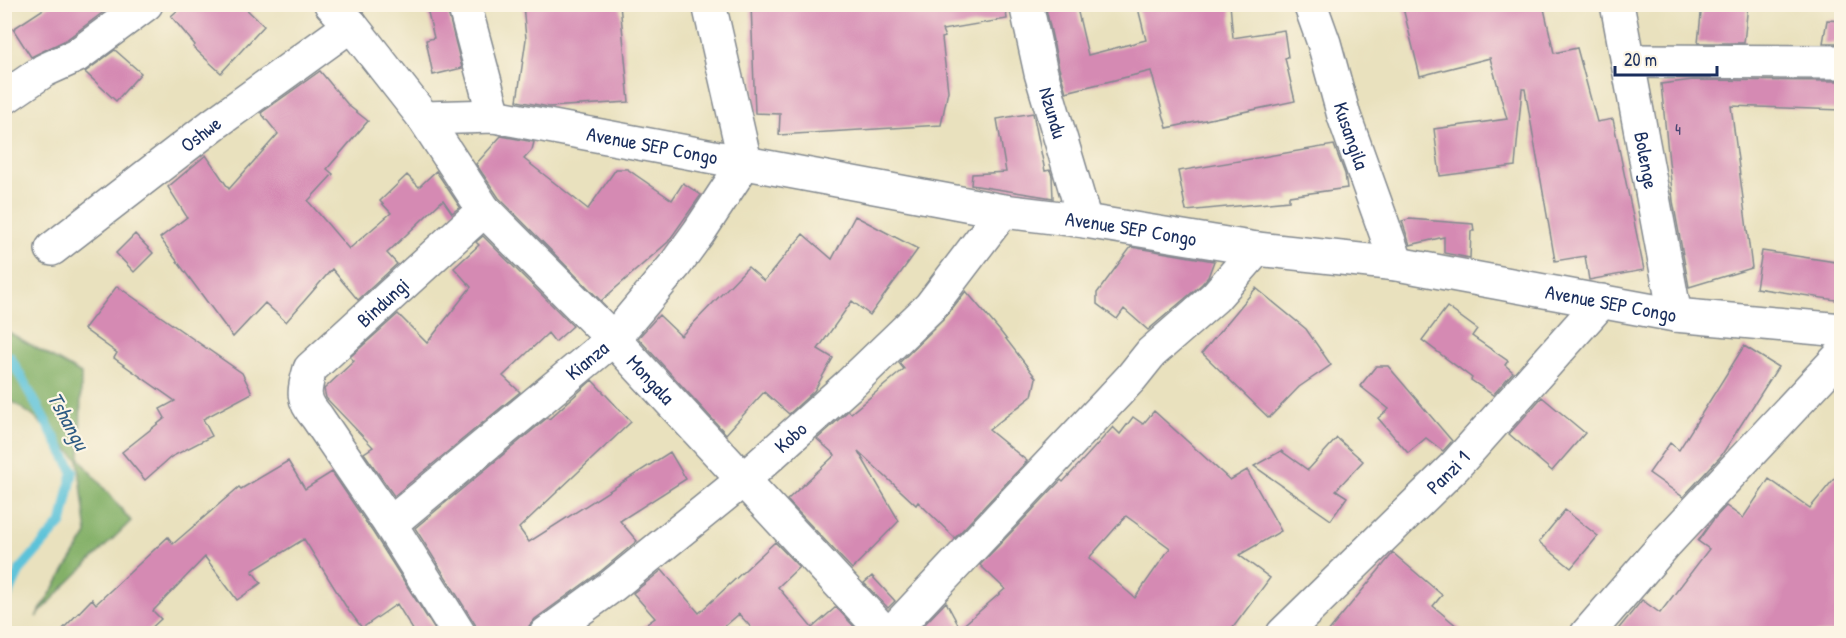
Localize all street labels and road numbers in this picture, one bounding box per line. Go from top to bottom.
street label: Nzundu [1033,84,1074,141]
street label: Kusangila [1328,99,1376,173]
street label: Oshwe [175,109,226,158]
street label: Avenue SEP Congo [585,120,720,170]
street label: Bolenge [1628,130,1665,191]
street label: Avenue SEP Congo [1064,205,1199,252]
street label: Bindungi [351,271,415,333]
street label: Avenue SEP Congo [1543,278,1679,328]
street label: Kianza [560,334,614,386]
street label: Mongala [621,349,681,410]
street label: Kobo [768,415,812,459]
street label: Panzi 1 [1420,444,1475,500]

